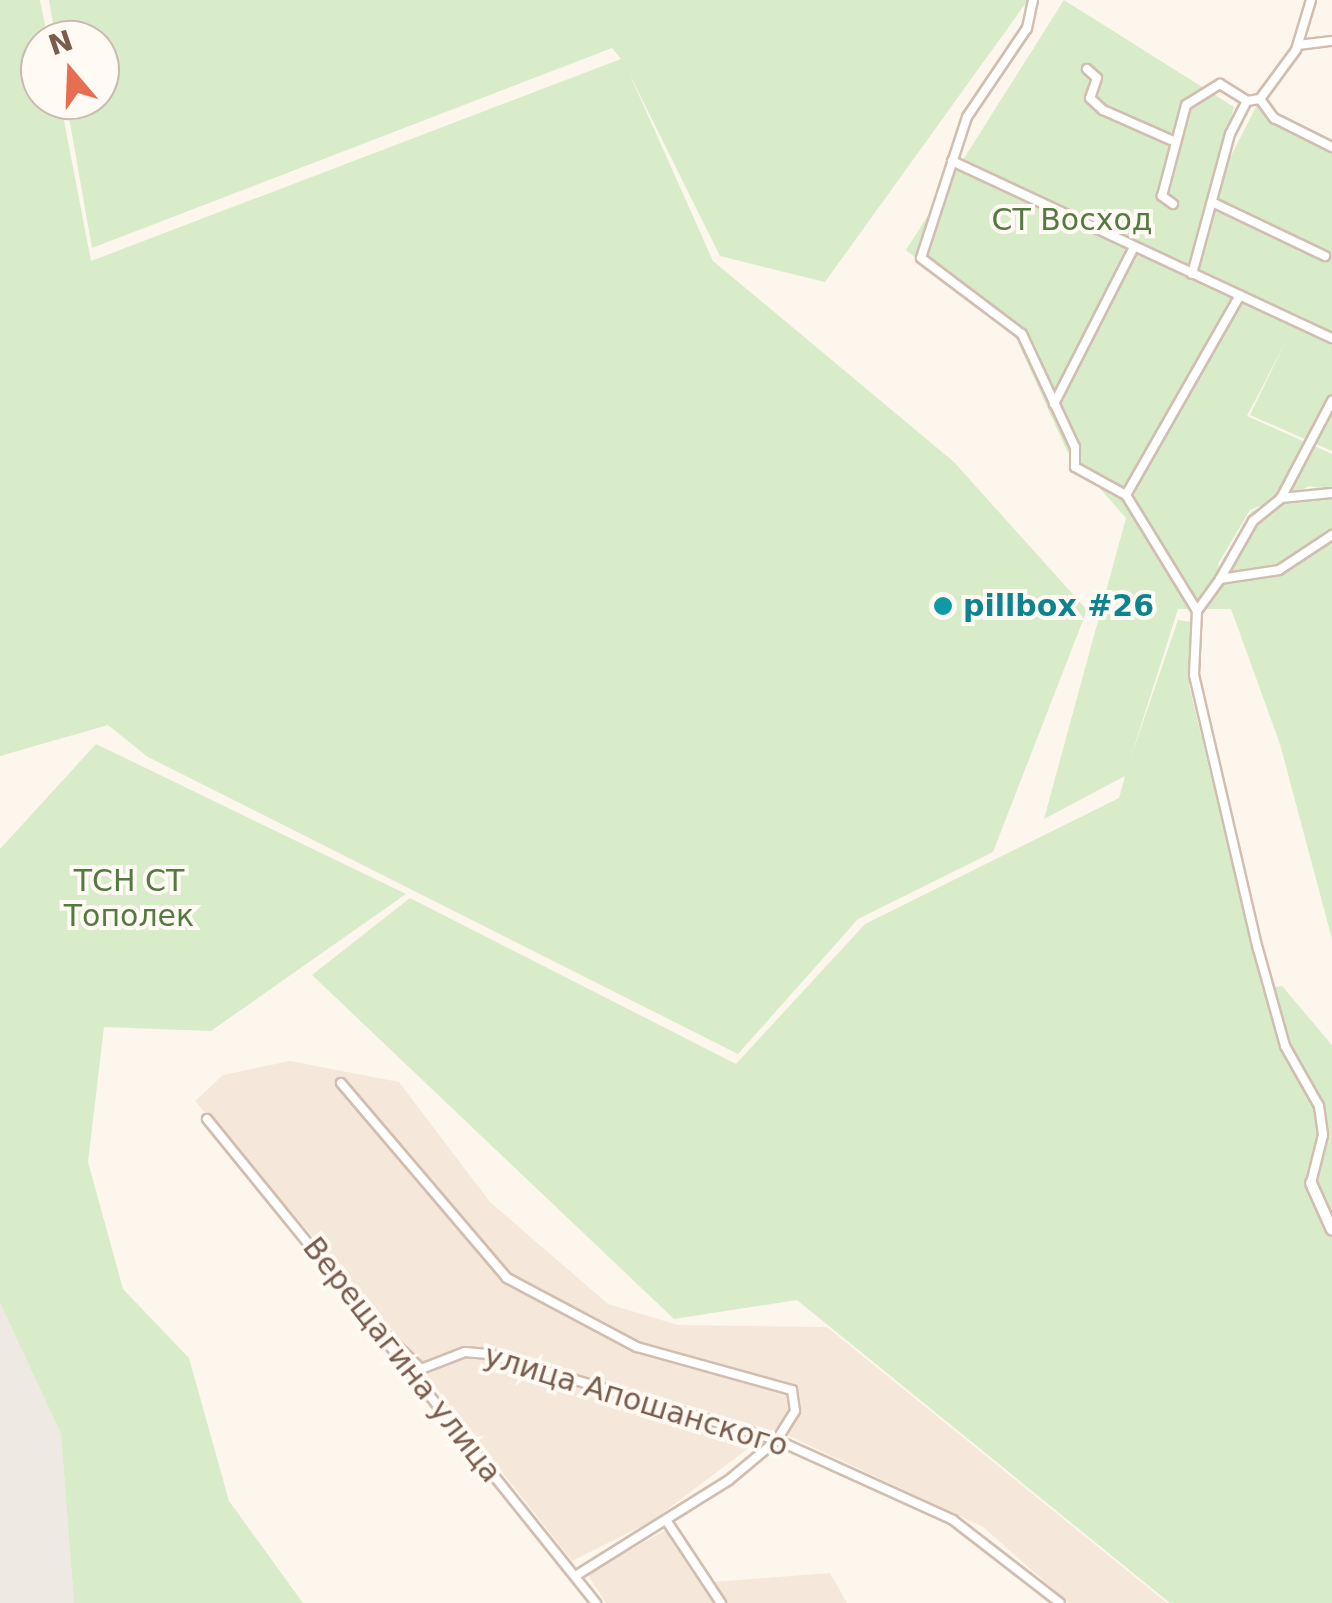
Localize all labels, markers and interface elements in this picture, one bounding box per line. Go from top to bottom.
north arrow [20,20,120,120]
text: N [44,24,77,62]
park label: СТ Восход [991,202,1153,238]
place label: pillbox #26 [963,588,1154,624]
marker: pillbox #26 [932,595,954,617]
park label: ТСН СТ Тополек [64,863,194,934]
street label: Верещагина улица [295,1230,509,1490]
street label: улица Апошанского [480,1338,792,1464]

